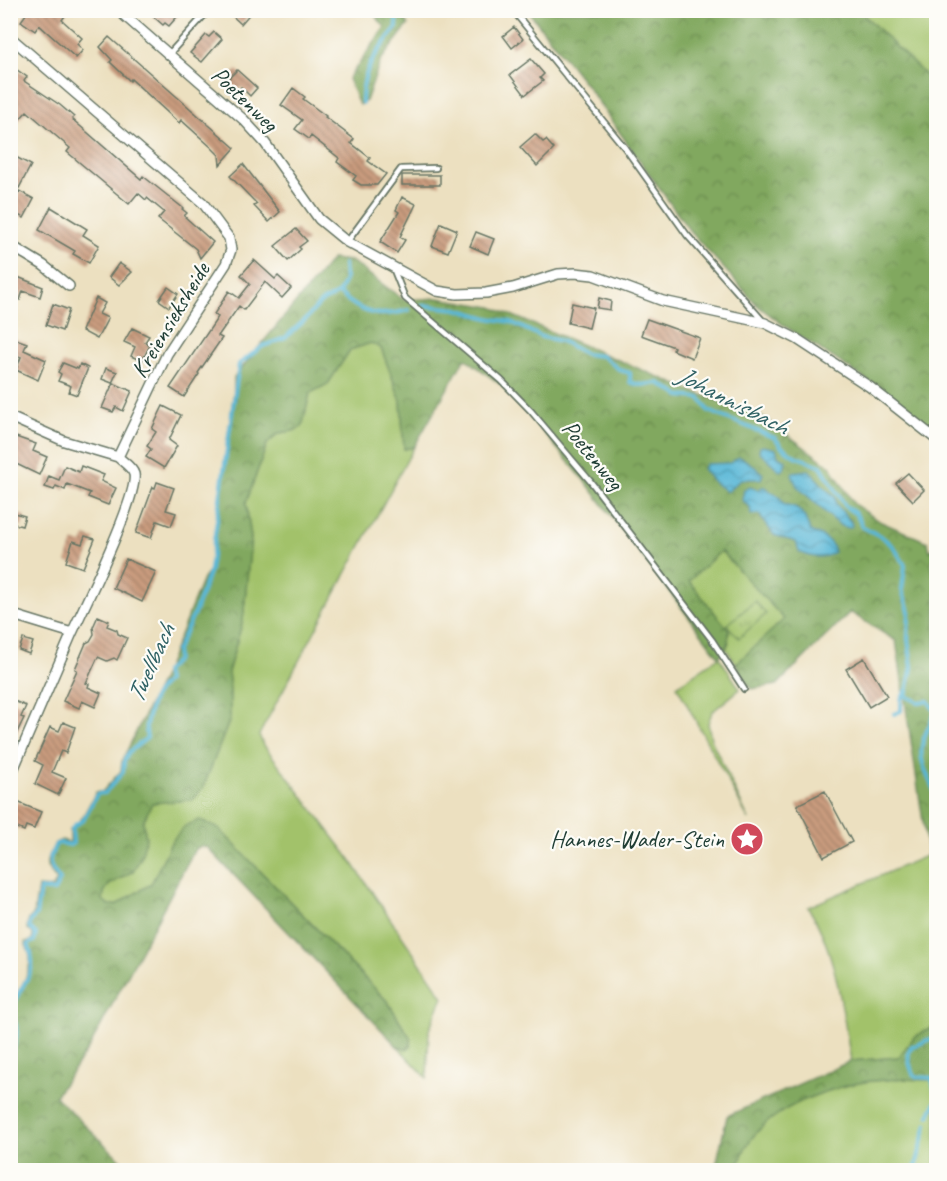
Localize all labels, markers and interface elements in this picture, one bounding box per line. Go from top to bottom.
street label: Poetenweg [205,60,286,139]
street label: Kreiensieksheide [124,255,217,383]
water label: Johannisbach [670,357,796,443]
street label: Poetenweg [556,414,631,497]
water label: Twellbach [119,617,183,708]
place icon: Hannes-Wader-Stein [729,821,765,857]
place label: Hannes-Wader-Stein [550,824,724,854]

